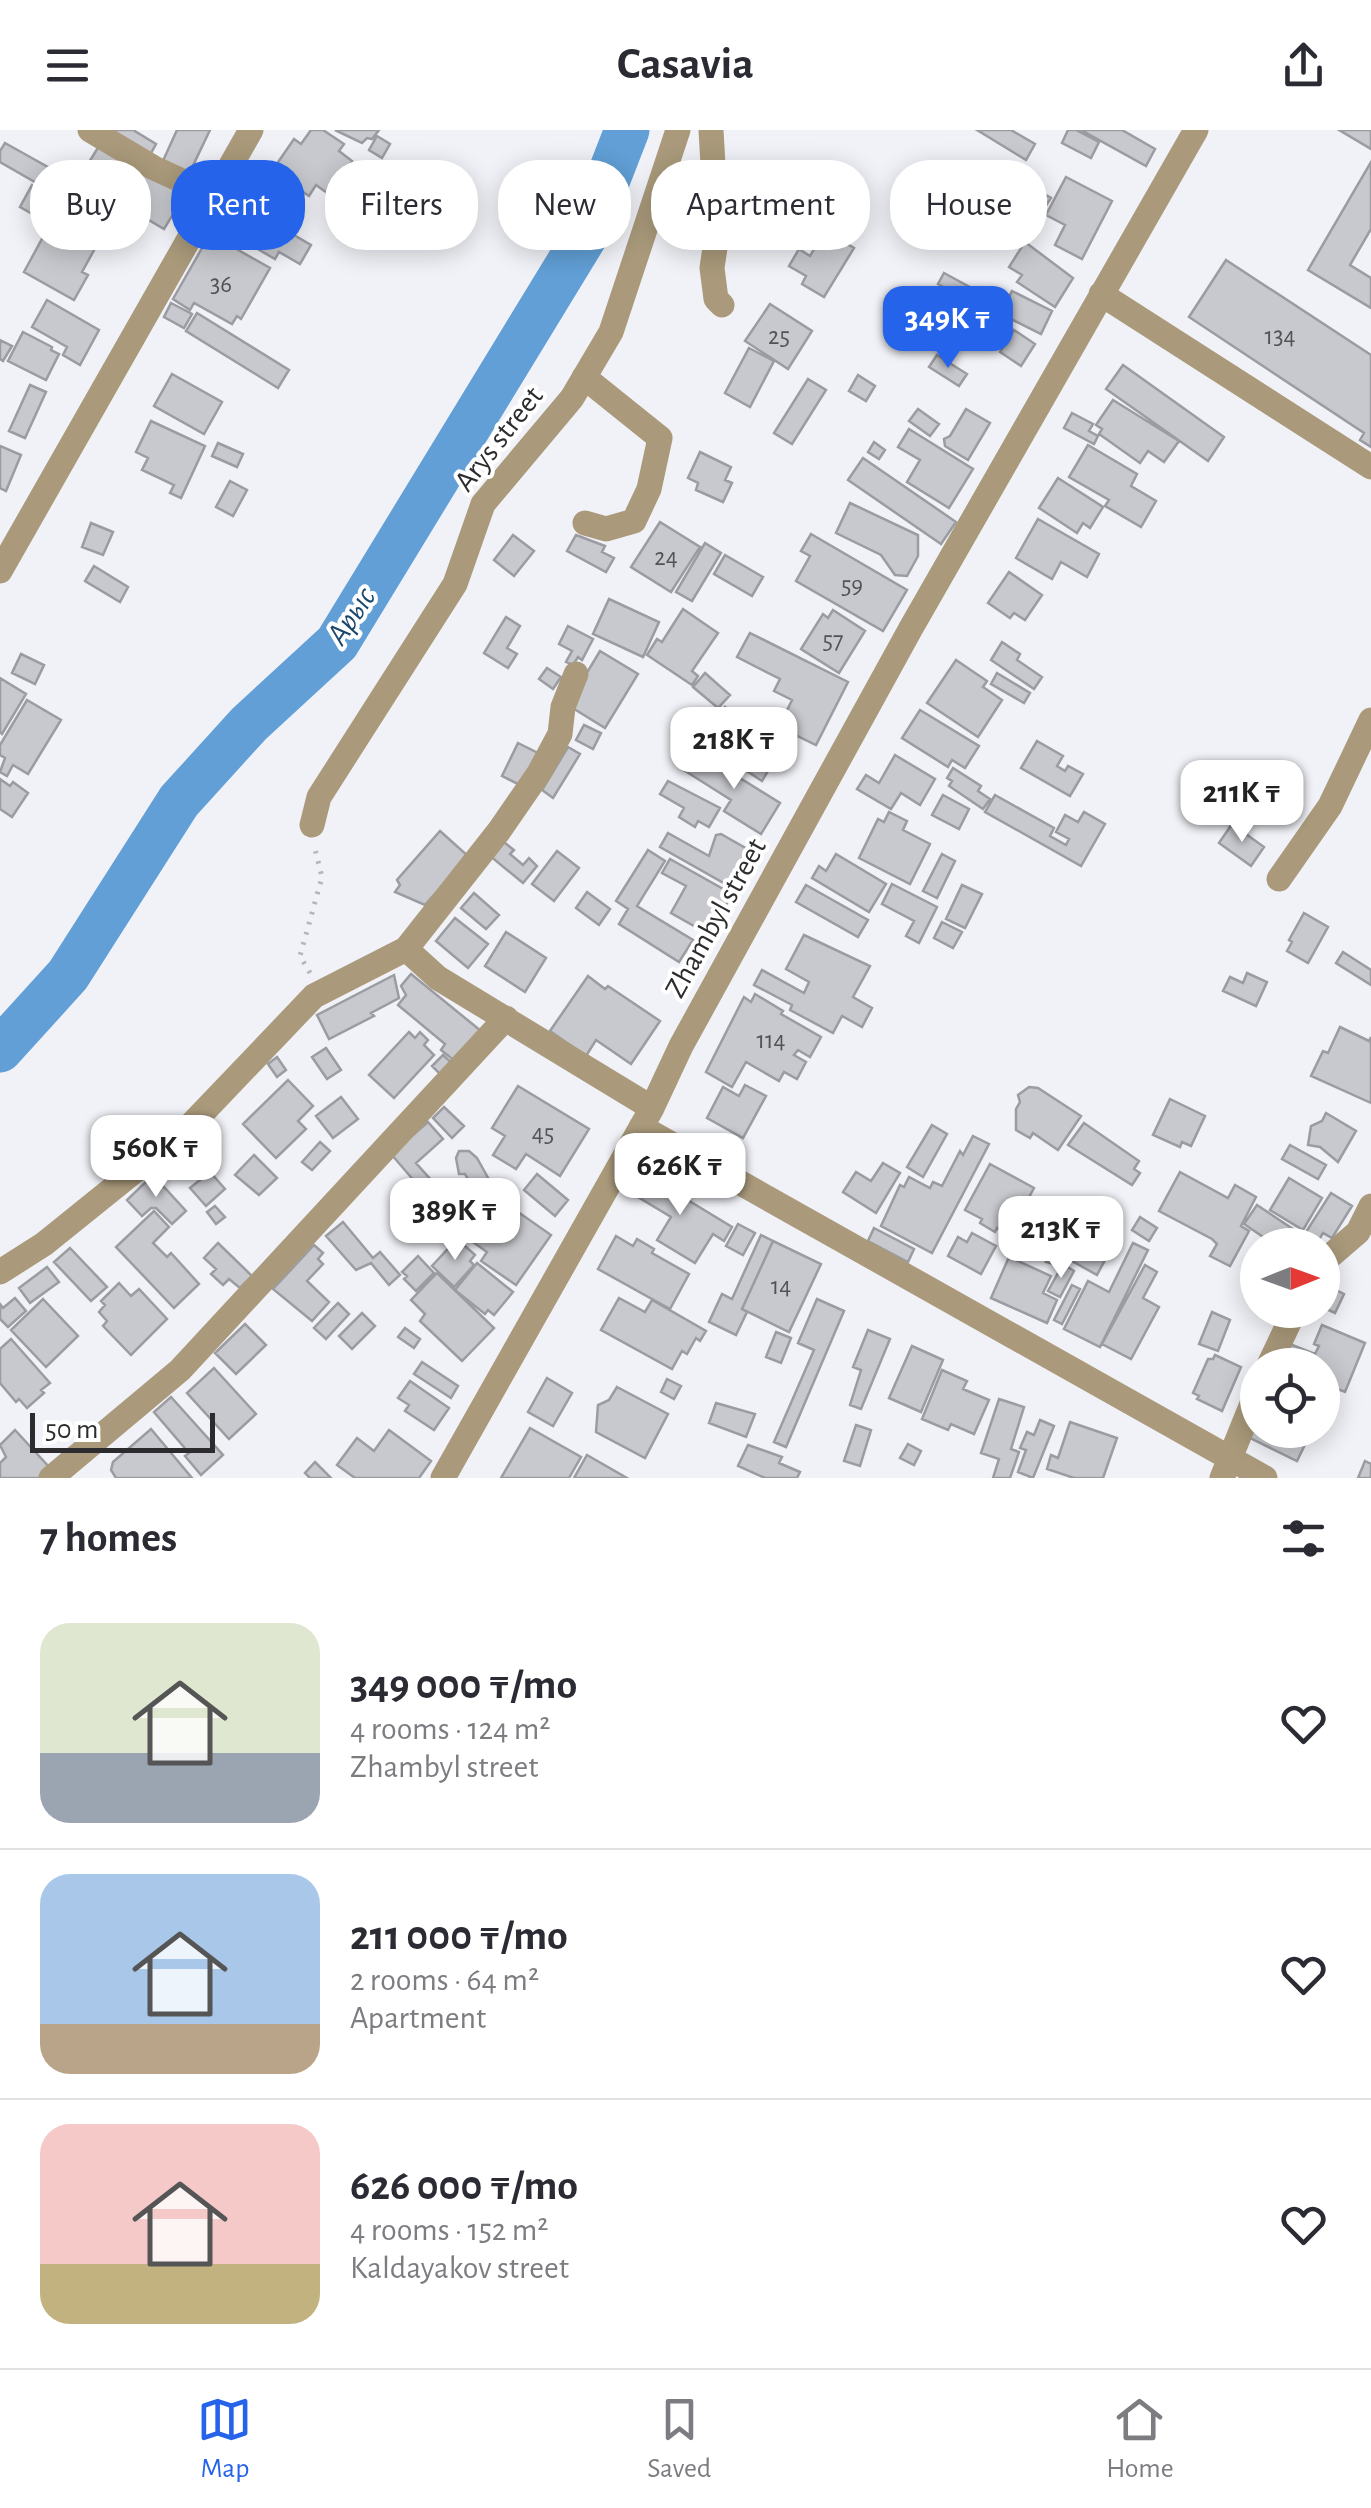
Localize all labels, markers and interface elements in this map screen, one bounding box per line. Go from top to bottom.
icon: menu [40,38,95,93]
icon: share [1276,38,1331,93]
text: Casavia [617,42,754,87]
chip: Buy [30,160,151,250]
chip: Rent [171,160,305,250]
chip: Filters [325,160,478,250]
chip: New [498,160,631,250]
chip: Apartment [651,160,870,250]
chip: House [890,160,1047,250]
house number: 36 [210,272,232,297]
pin: 349K ₸ [867,286,1029,371]
text: 349K ₸ [905,302,991,334]
house number: 25 [768,324,790,349]
house number: 134 [1265,324,1295,349]
street label: Arys street [449,381,549,497]
house number: 24 [654,545,678,570]
house number: 59 [841,573,863,598]
water label: Арыс [320,581,382,652]
house number: 57 [823,628,843,653]
pin: 218K ₸ [653,707,815,792]
text: 218K ₸ [692,723,776,755]
pin: 211K ₸ [1161,760,1323,845]
text: 211K ₸ [1202,776,1282,808]
street label: Zhambyl street [660,833,772,1003]
house number: 114 [756,1028,786,1053]
pin: 560K ₸ [75,1115,237,1200]
house number: 45 [532,1121,554,1146]
text: 560K ₸ [113,1131,199,1163]
pin: 626K ₸ [599,1133,761,1218]
text: 626K ₸ [637,1149,723,1181]
pin: 389K ₸ [374,1178,536,1263]
text: 389K ₸ [412,1194,498,1226]
pin: 213K ₸ [980,1196,1142,1281]
text: 213K ₸ [1020,1212,1102,1244]
north arrow [1240,1228,1340,1328]
map controls [1240,1228,1340,1448]
house number: 14 [771,1274,791,1299]
button: locate [1240,1348,1340,1448]
scale bar [30,1408,215,1452]
text: 50 m [45,1416,99,1444]
icon: filters [1276,1511,1331,1566]
text: 7 homes [40,1517,177,1559]
icon: home [120,1663,240,1783]
text: 349 000 ₸/mo [350,1664,577,1706]
icon: heart [1276,1696,1331,1751]
text: 4 rooms · 124 m² [350,1713,550,1745]
text: Zhambyl street [350,1751,539,1783]
icon: home [120,1914,240,2034]
text: 211 000 ₸/mo [350,1915,568,1957]
icon: heart [1276,1947,1331,2002]
text: 2 rooms · 64 m² [350,1964,539,1996]
text: Apartment [350,2002,486,2034]
icon: home [120,2164,240,2284]
text: 626 000 ₸/mo [350,2165,578,2207]
icon: heart [1276,2197,1331,2252]
text: 4 rooms · 152 m² [350,2214,548,2246]
text: Kaldayakov street [350,2252,569,2284]
tab: Map [197,2392,252,2486]
tab: Saved [647,2392,711,2486]
tab: Home [1106,2392,1174,2486]

